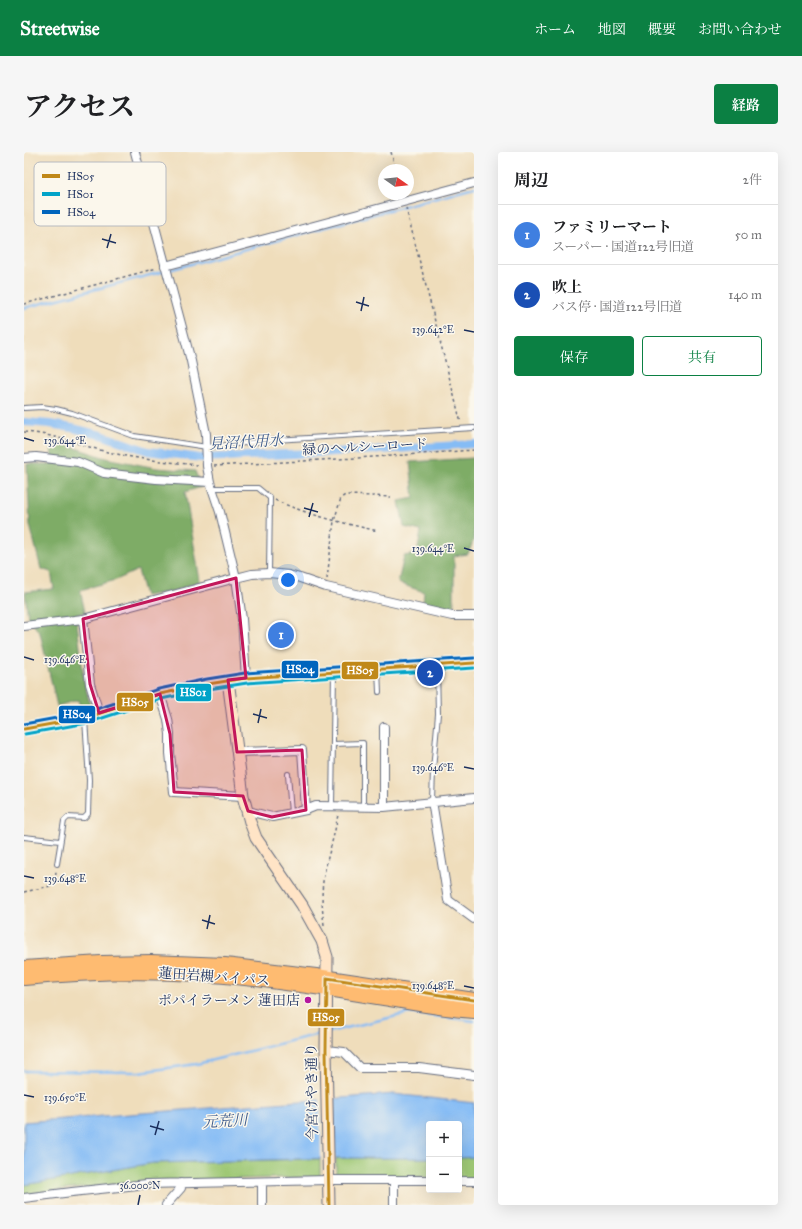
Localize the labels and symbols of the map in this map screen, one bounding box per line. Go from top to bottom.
legend [34,162,166,226]
north arrow [378,164,414,200]
text: HS05 [67,170,94,183]
text: HS01 [67,188,94,201]
text: HS04 [67,206,96,219]
text: 139.642°E [412,324,454,336]
water label: 見沼代用水 [208,431,286,453]
text: 139.644°E [44,435,86,447]
street label: 緑のヘルシーロード [302,435,428,459]
text: 139.644°E [412,543,454,555]
your location [278,570,298,590]
pin: 1 [268,620,294,650]
text: 139.646°E [44,654,86,666]
pin: 2 [417,658,443,688]
line badge: HS04 [281,660,319,679]
line badge: HS05 [341,661,379,680]
text: HS04 [286,663,315,677]
text: HS05 [346,664,375,677]
line badge: HS01 [175,683,212,702]
text: HS01 [180,686,207,699]
line badge: HS05 [116,692,154,712]
text: HS05 [121,696,150,709]
line badge: HS04 [58,705,96,724]
text: HS04 [63,708,92,722]
text: 139.646°E [412,762,454,774]
text: 139.648°E [44,873,86,885]
street label: 蓮田岩槻バイパス [158,965,270,989]
text: 139.648°E [412,980,454,992]
place label: ポパイラーメン 蓮田店 [158,992,300,1009]
marker: ポパイラーメン 蓮田店 [303,995,313,1005]
line badge: HS05 [307,1008,345,1027]
text: HS05 [312,1011,341,1024]
street label: 今宮けやき通り [303,1043,321,1141]
text: 139.650°E [44,1092,86,1104]
water label: 元荒川 [202,1111,250,1131]
text: 36.000°N [120,1180,161,1192]

